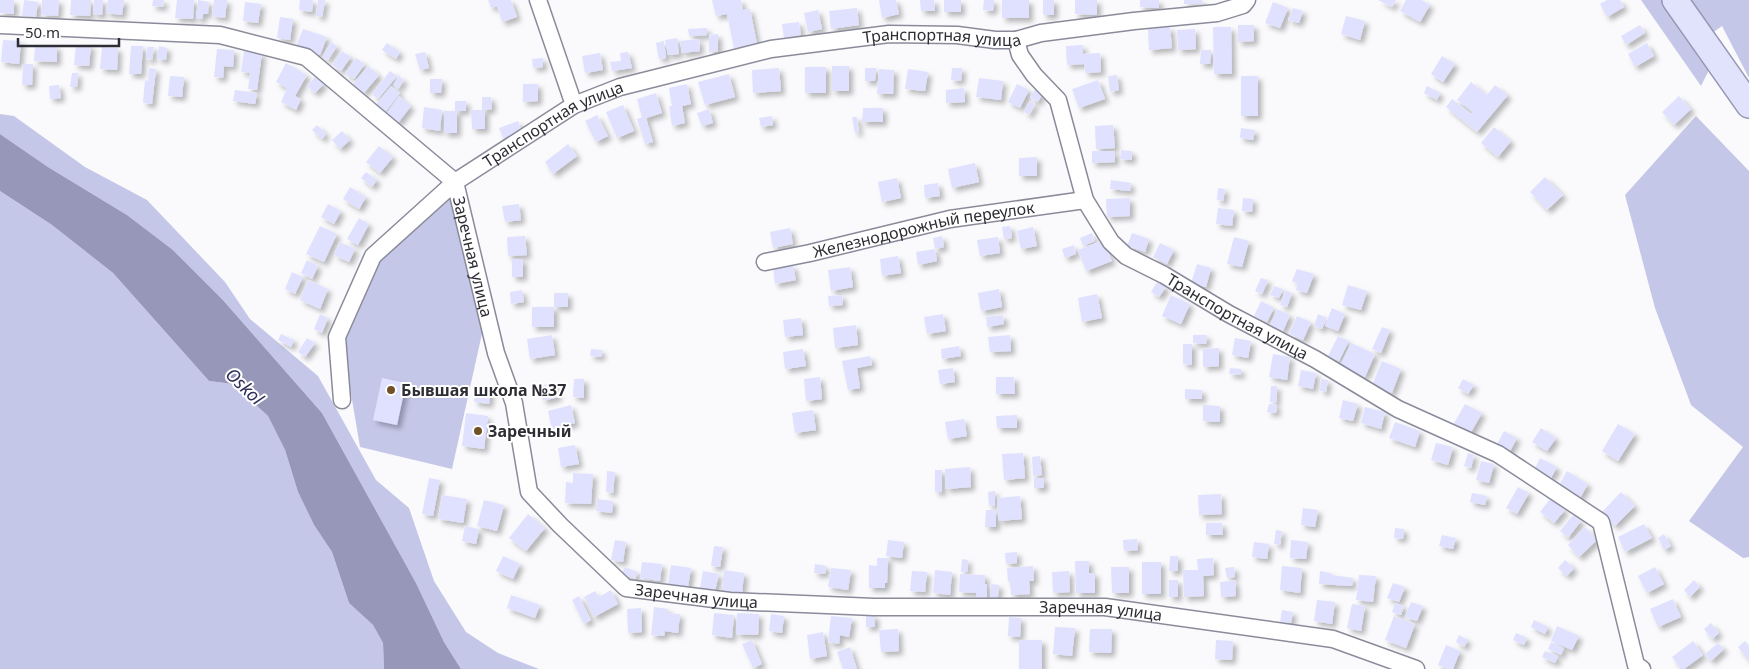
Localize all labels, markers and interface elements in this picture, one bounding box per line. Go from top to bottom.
scale bar [18,15,119,47]
text: 50 m [25,22,60,42]
street label: Транспортная улица [861,23,1023,52]
street label: Транспортная улица [479,76,626,172]
street label: Заречная улица [448,194,498,319]
street label: Железнодорожный переулок [810,196,1036,263]
street label: Транспортная улица [1163,268,1312,365]
water label: Oskol [221,362,269,410]
place label: Бывшая школа №37 [401,379,566,401]
marker: Бывшая школа №37 [385,384,397,396]
place label: Заречный [488,420,572,442]
marker: Заречный [472,425,484,437]
street label: Заречная улица [634,578,758,613]
street label: Заречная улица [1039,596,1164,626]

